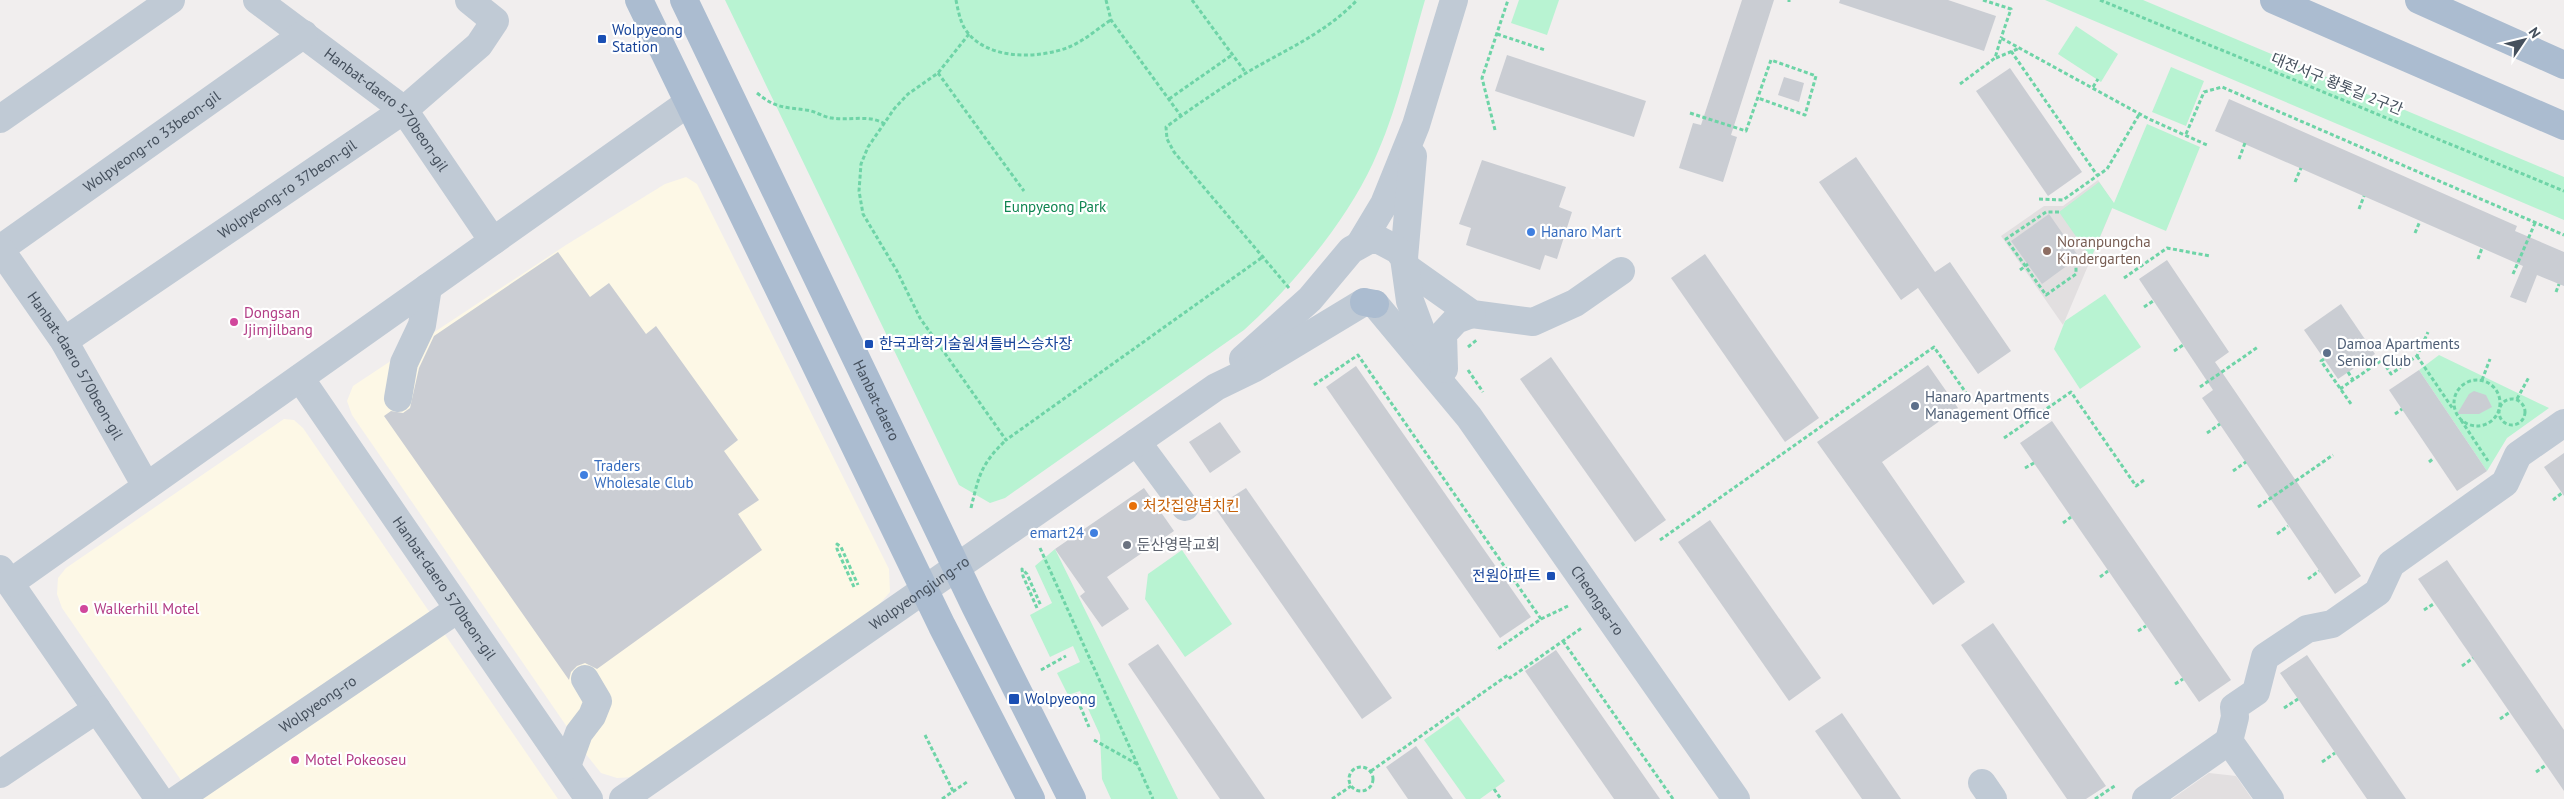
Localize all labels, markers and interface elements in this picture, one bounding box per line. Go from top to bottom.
north arrow [2499,15,2549,65]
place label: Wolpyeong Station [612,20,683,56]
text: N [2525,24,2545,41]
marker: Wolpyeong Station [596,33,608,45]
street label: Hanbat-daero 570beon-gil [320,44,453,175]
street label: 대전서구 황톳길 2구간 [2269,48,2406,119]
street label: Wolpyeong-ro 33beon-gil [79,86,224,196]
street label: Wolpyeong-ro 37beon-gil [214,135,361,243]
park label: Eunpyeong Park [1004,197,1107,216]
place label: Hanaro Mart [1541,222,1621,241]
marker: Hanaro Mart [1525,226,1537,238]
place label: Noranpungcha Kindergarten [2057,232,2151,268]
marker: Noranpungcha Kindergarten [2041,245,2053,257]
street label: Hanbat-daero 570beon-gil [23,288,128,443]
place label: Dongsan Jjimjilbang [243,303,313,339]
marker: Dongsan Jjimjilbang [228,316,240,328]
place label: 한국과학기술원셔틀버스승차장 [879,334,1072,353]
place label: Damoa Apartments Senior Club [2337,334,2460,370]
marker: 한국과학기술원셔틀버스승차장 [863,338,875,350]
marker: Damoa Apartments Senior Club [2321,347,2333,359]
street label: Hanbat-daero [849,356,904,444]
place label: Hanaro Apartments Management Office [1925,387,2050,423]
marker: Hanaro Apartments Management Office [1909,400,1921,412]
place label: Traders Wholesale Club [594,456,694,492]
marker: Traders Wholesale Club [578,469,590,481]
place label: 처갓집양념치킨 [1143,496,1240,515]
marker: 처갓집양념치킨 [1127,500,1139,512]
street label: Hanbat-daero 570beon-gil [389,513,501,664]
place label: emart24 [1030,523,1084,542]
marker: emart24 [1088,527,1100,539]
place label: 둔산영락교회 [1137,535,1220,554]
marker: 둔산영락교회 [1121,539,1133,551]
street label: Wolpyeongjung-ro [865,551,973,634]
street label: Cheongsa-ro [1567,562,1629,639]
place label: 전원아파트 [1472,566,1541,585]
marker: 전원아파트 [1545,570,1557,582]
place label: Walkerhill Motel [94,599,200,618]
marker: Walkerhill Motel [78,603,90,615]
street label: Wolpyeong-ro [275,671,360,737]
place label: Wolpyeong [1025,689,1096,708]
marker: Wolpyeong [1007,692,1021,706]
place label: Motel Pokeoseu [305,750,406,769]
marker: Motel Pokeoseu [289,754,301,766]

